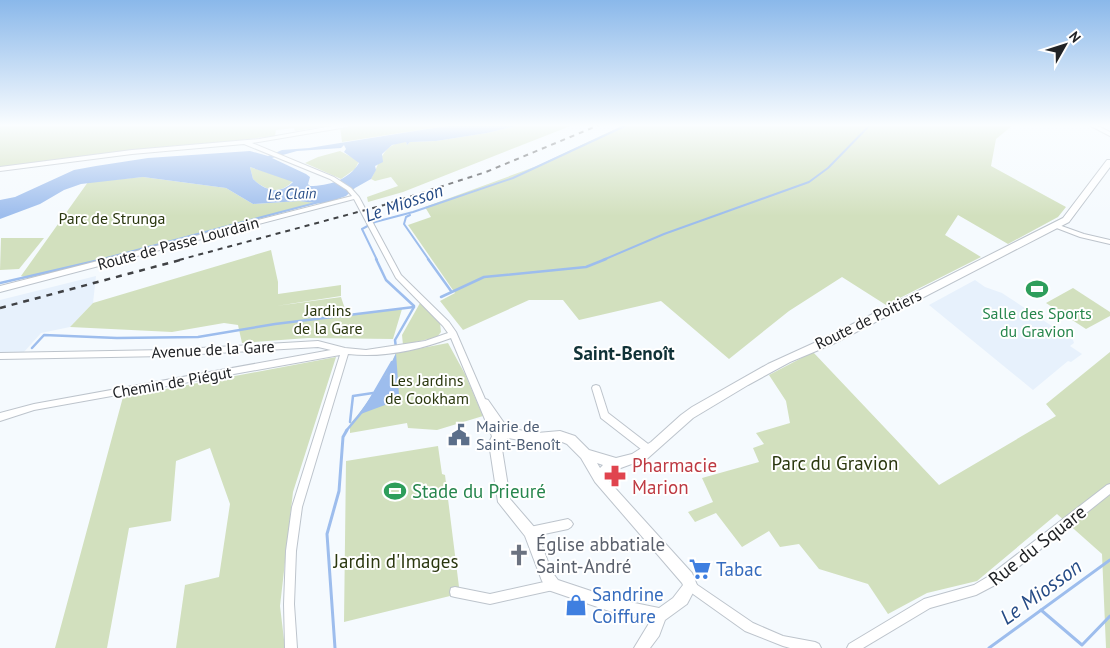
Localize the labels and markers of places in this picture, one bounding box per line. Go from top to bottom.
sports icon: Salle des Sports du Gravion [1024,276,1050,302]
place label: Salle des Sports du Gravion [982,303,1092,341]
place label: Mairie de Saint-Benoît [476,416,561,454]
public building icon: Mairie de Saint-Benoît [446,422,472,448]
place label: Pharmacie Marion [632,453,717,499]
pharmacy icon: Pharmacie Marion [602,463,628,489]
sports icon: Stade du Prieuré [382,478,408,504]
place label: Stade du Prieuré [412,479,546,503]
place label: Église abbatiale Saint-André [536,532,665,578]
church icon: Église abbatiale Saint-André [506,542,532,568]
supermarket icon: Tabac [687,556,713,582]
place label: Tabac [716,557,762,581]
place label: Sandrine Coiffure [592,582,664,628]
shop icon: Sandrine Coiffure [563,592,589,618]

